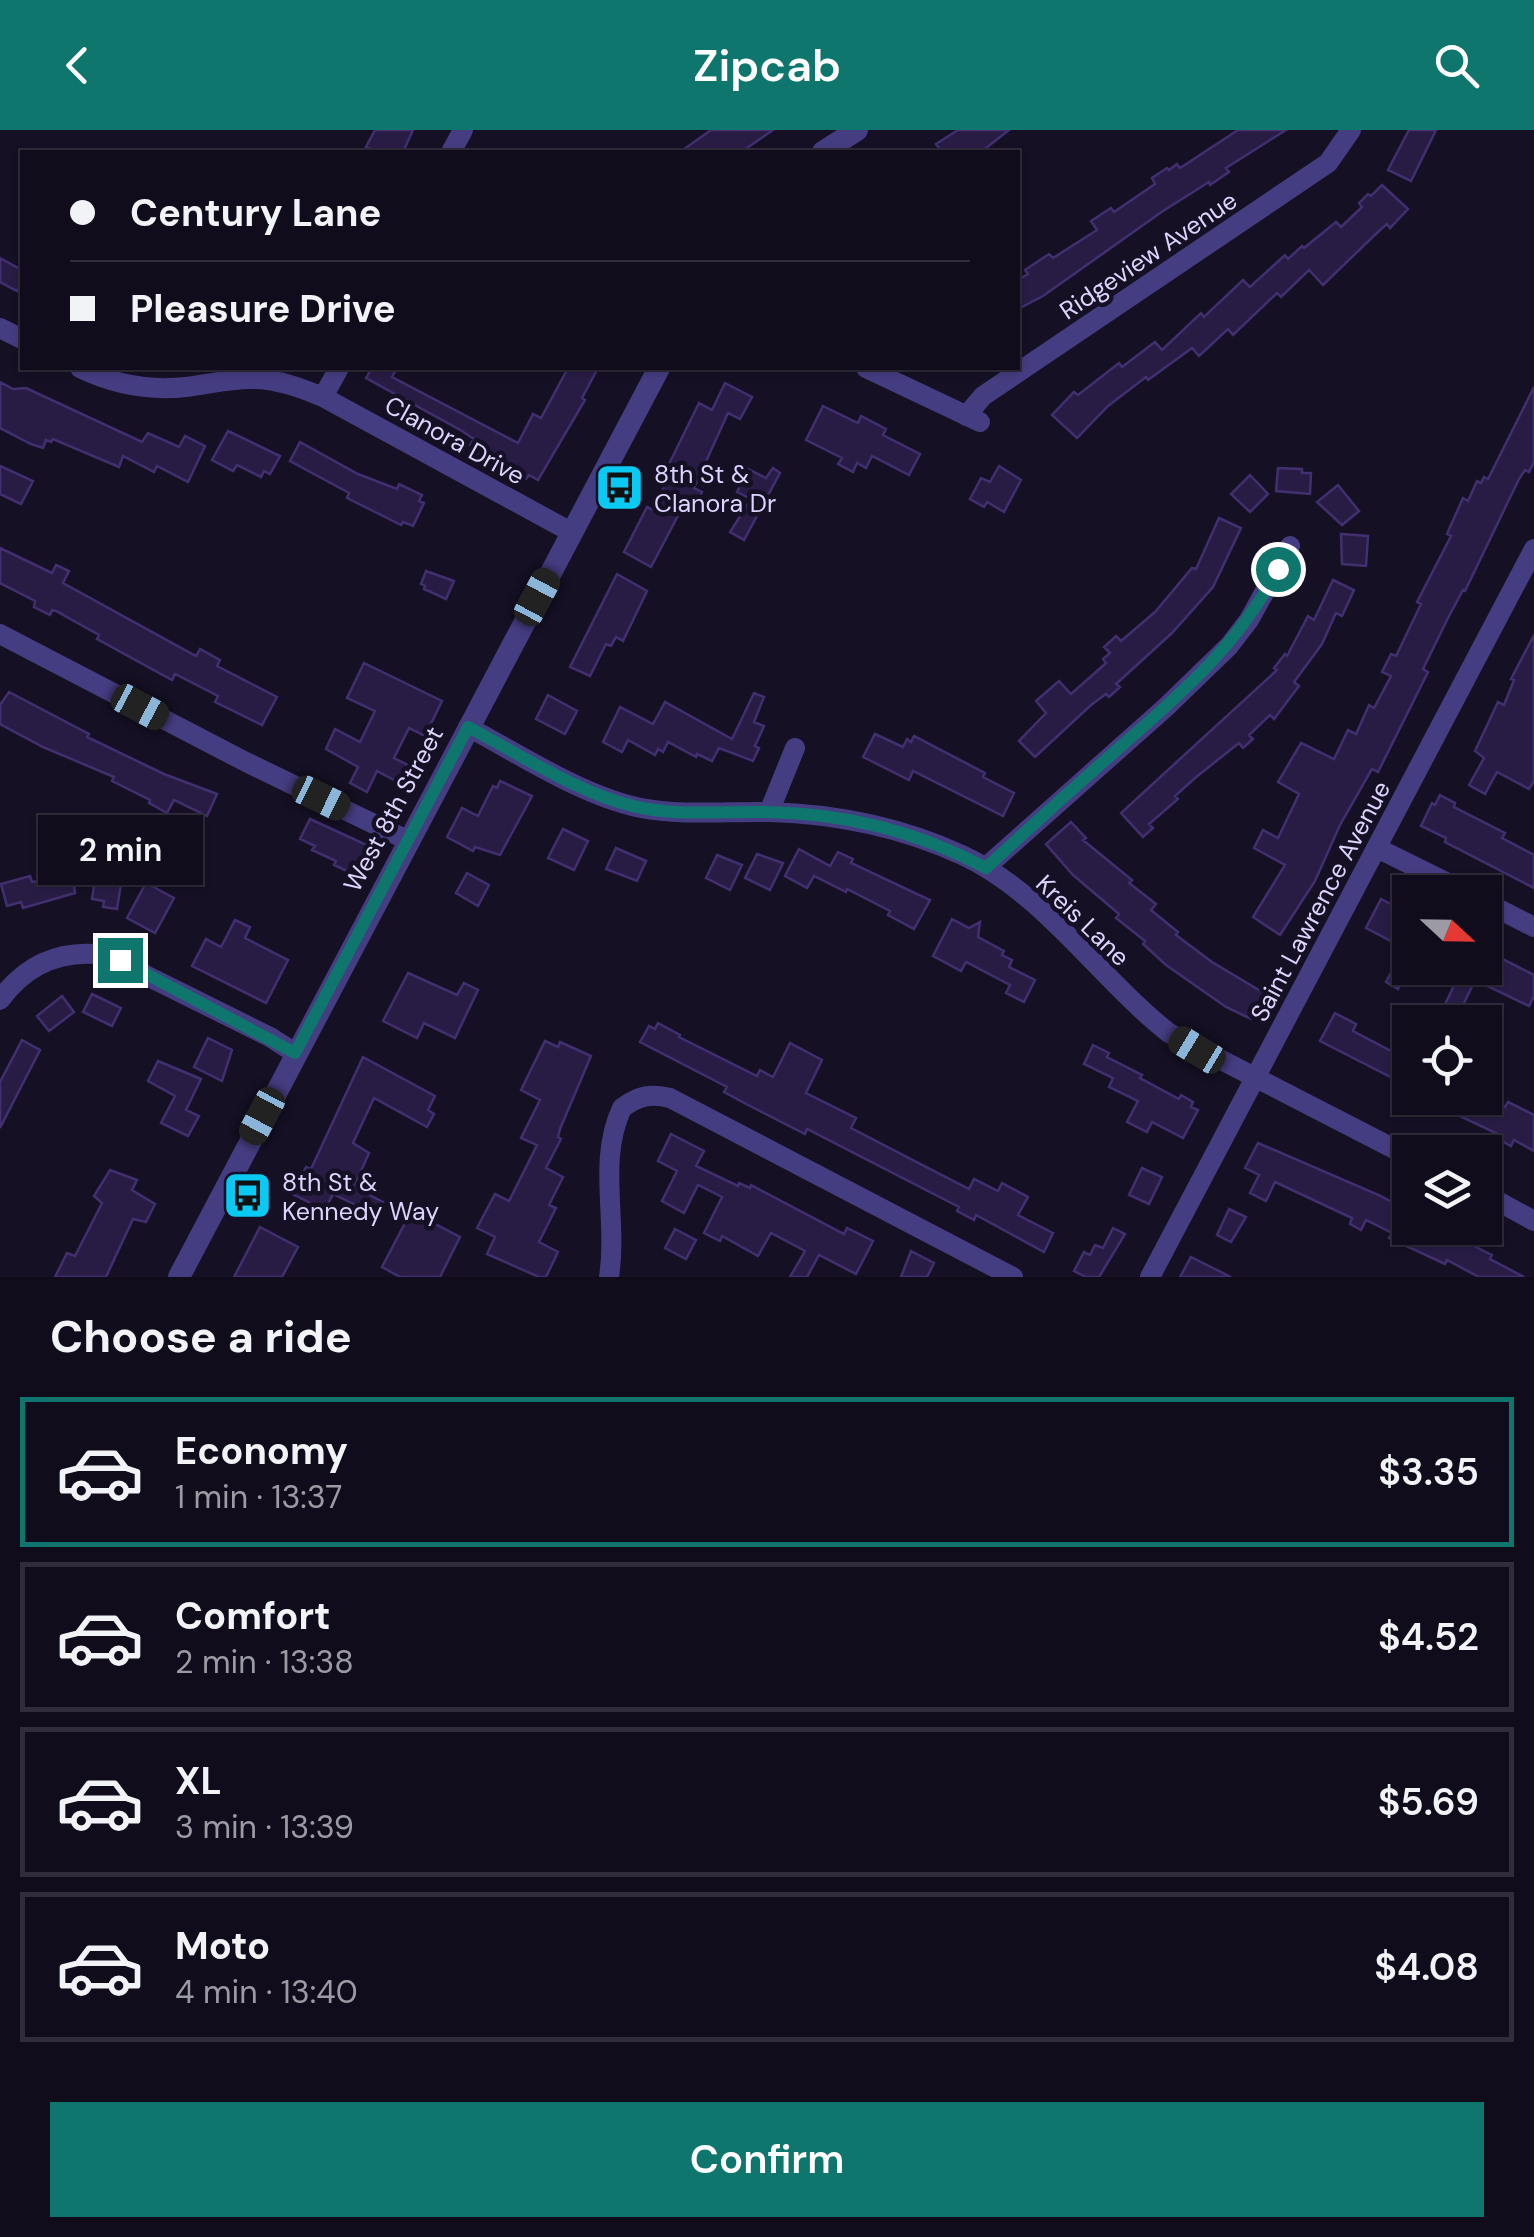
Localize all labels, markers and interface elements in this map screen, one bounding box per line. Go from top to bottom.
text: Zipcab [693,36,841,95]
icon: back [50,38,105,93]
icon: search [1429,38,1484,93]
street label: Ridgeview Avenue [1053,184,1243,327]
text: Century Lane [130,188,381,238]
text: Pleasure Drive [130,284,396,334]
street label: Clanora Drive [379,388,531,492]
place label: 8th St & Clanora Dr [654,458,776,520]
bus stop icon: 8th St & Clanora Dr [593,462,645,514]
route start [1256,547,1301,592]
car [510,563,564,631]
car [106,680,174,734]
street label: West 8th Street [336,721,451,898]
car [287,771,355,825]
street label: Saint Lawrence Avenue [1243,775,1398,1027]
callout: 2 min [38,815,202,885]
text: 2 min [79,829,162,871]
street label: Kreis Lane [1029,867,1137,973]
north arrow [1392,875,1502,985]
map controls [1392,875,1502,1245]
route end [98,938,143,983]
button: locate [1392,1005,1502,1115]
car [1164,1022,1230,1078]
car [235,1082,289,1150]
button: layers [1392,1135,1502,1245]
place label: 8th St & Kennedy Way [282,1166,439,1228]
bus stop icon: 8th St & Kennedy Way [221,1170,273,1222]
text: Choose a ride [50,1307,352,1366]
text: Economy [175,1426,348,1476]
icon: car [55,1427,145,1517]
text: $3.35 [1378,1447,1479,1497]
text: 1 min · 13:37 [175,1476,342,1518]
text: Comfort [175,1591,331,1641]
icon: car [55,1592,145,1682]
text: $4.52 [1378,1612,1479,1662]
text: 2 min · 13:38 [175,1641,354,1683]
text: XL [175,1756,222,1806]
icon: car [55,1757,145,1847]
text: $5.69 [1378,1777,1479,1827]
text: 3 min · 13:39 [175,1806,354,1848]
text: Moto [175,1921,270,1971]
icon: car [55,1922,145,2012]
text: $4.08 [1374,1942,1479,1992]
text: 4 min · 13:40 [175,1971,358,2013]
button: Confirm [50,2102,1484,2217]

